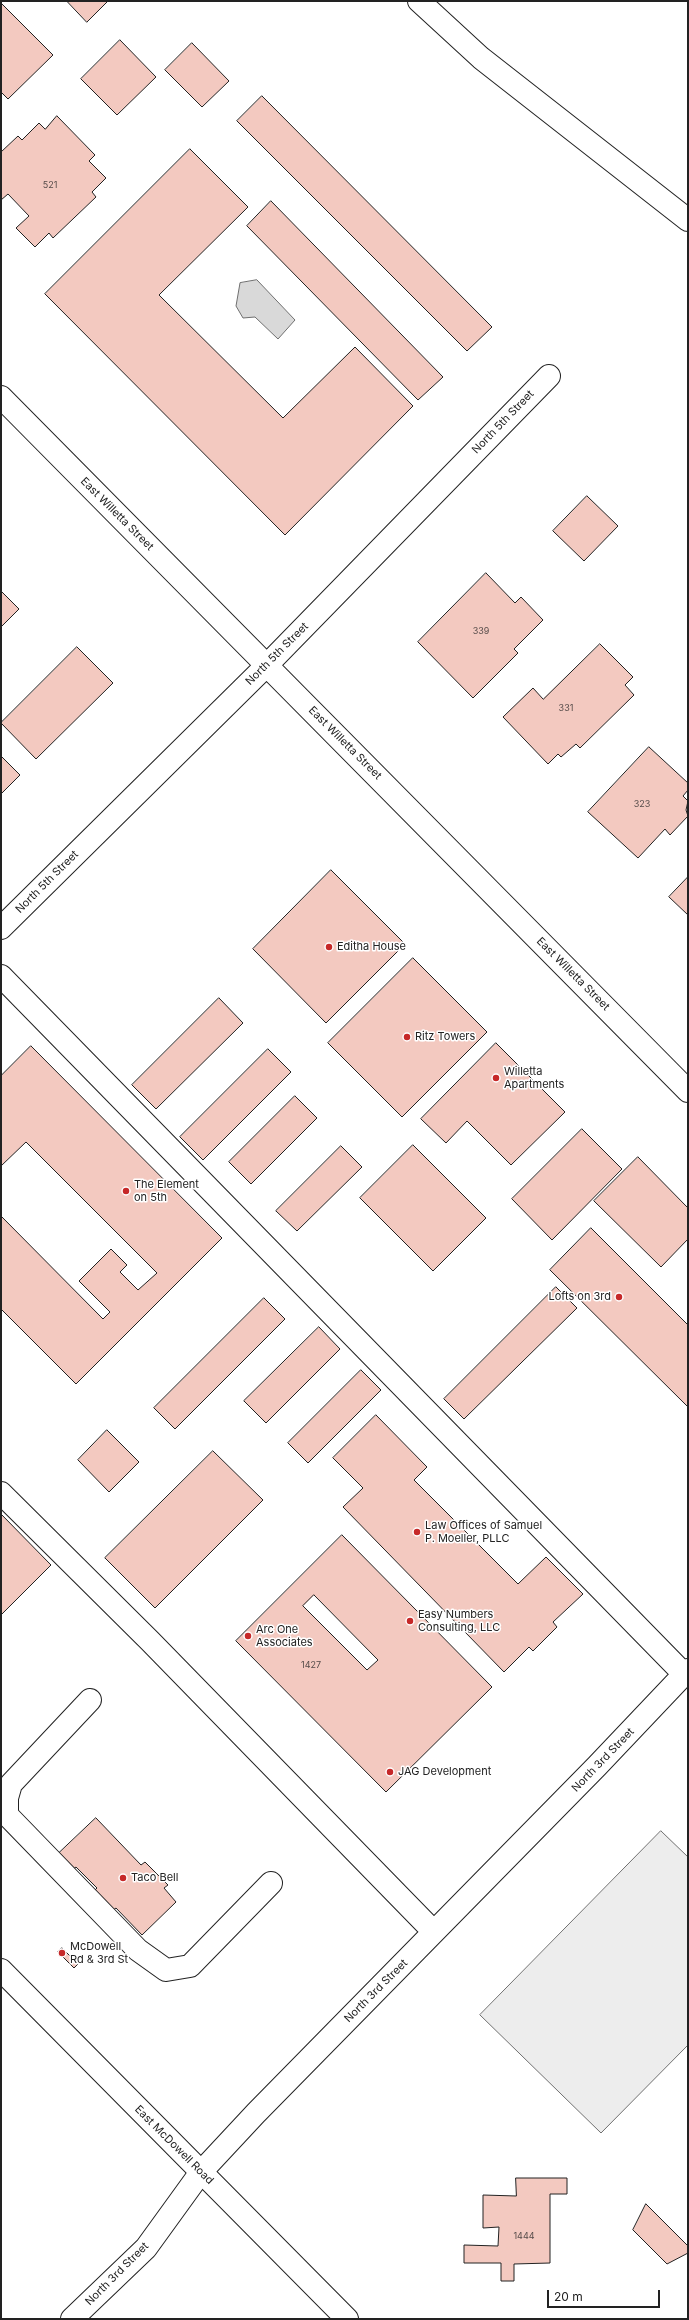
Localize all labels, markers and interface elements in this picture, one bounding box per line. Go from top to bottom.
house number: 521 [43,180,57,190]
street label: North 5th Street [469,387,537,457]
street label: East Willetta Street [78,475,156,553]
street label: North 5th Street [243,620,311,688]
house number: 339 [473,626,489,636]
house number: 331 [559,703,573,713]
street label: East Willetta Street [306,704,384,782]
house number: 323 [634,799,650,809]
street label: North 5th Street [13,848,81,916]
street label: East Willetta Street [534,935,612,1013]
place label: Editha House [337,940,406,954]
marker: Editha House [324,942,334,952]
place label: Ritz Towers [415,1030,475,1044]
marker: Ritz Towers [402,1032,412,1042]
place label: Willetta Apartments [504,1065,564,1091]
marker: Willetta Apartments [491,1073,501,1083]
place label: The Element on 5th [134,1178,199,1204]
marker: The Element on 5th [121,1186,131,1196]
place label: Lofts on 3rd [548,1290,611,1304]
marker: Lofts on 3rd [614,1292,624,1302]
place label: Law Offices of Samuel P. Moeller, PLLC [425,1519,542,1545]
marker: Law Offices of Samuel P. Moeller, PLLC [412,1527,422,1537]
place label: Easy Numbers Consulting, LLC [418,1608,500,1634]
marker: Easy Numbers Consulting, LLC [405,1616,415,1626]
place label: Arc One Associates [256,1623,313,1649]
marker: Arc One Associates [243,1631,253,1641]
house number: 1427 [301,1660,321,1670]
street label: North 3rd Street [569,1725,637,1795]
place label: JAG Development [398,1765,491,1779]
marker: JAG Development [385,1767,395,1777]
place label: Taco Bell [131,1871,178,1885]
marker: Taco Bell [118,1873,128,1883]
place label: McDowell Rd & 3rd St [70,1940,128,1966]
marker: McDowell Rd & 3rd St [57,1948,67,1958]
street label: North 3rd Street [342,1957,410,2025]
street label: East McDowell Road [132,2103,216,2187]
house number: 1444 [513,2231,535,2241]
street label: North 3rd Street [83,2240,151,2308]
scale bar [549,2282,662,2308]
text: 20 m [554,2289,583,2304]

